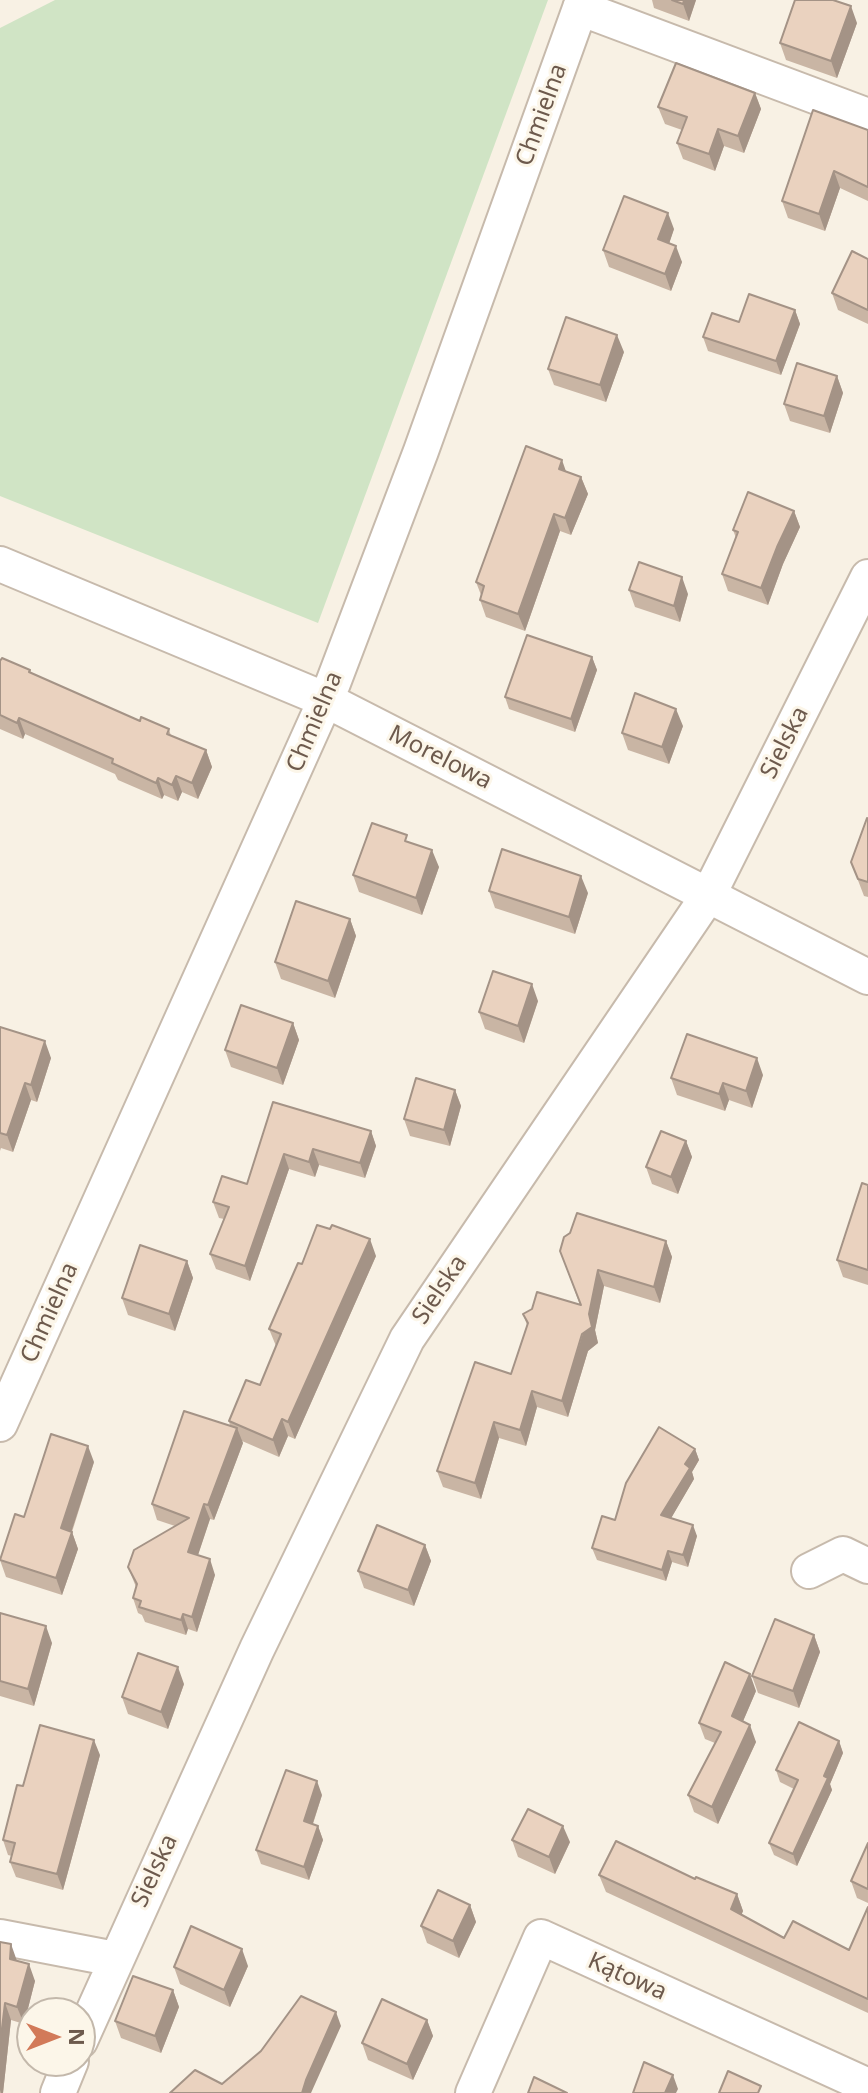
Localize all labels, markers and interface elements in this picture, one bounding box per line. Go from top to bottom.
street label: Chmielna [510,60,574,170]
street label: Chmielna [281,667,349,777]
street label: Sielska [755,702,815,784]
street label: Morelowa [384,720,496,796]
street label: Sielska [407,1250,473,1330]
street label: Chmielna [15,1258,85,1368]
street label: Sielska [126,1830,184,1912]
street label: Kątowa [583,1947,671,2007]
north arrow [16,1997,96,2077]
text: N [63,2028,93,2046]

